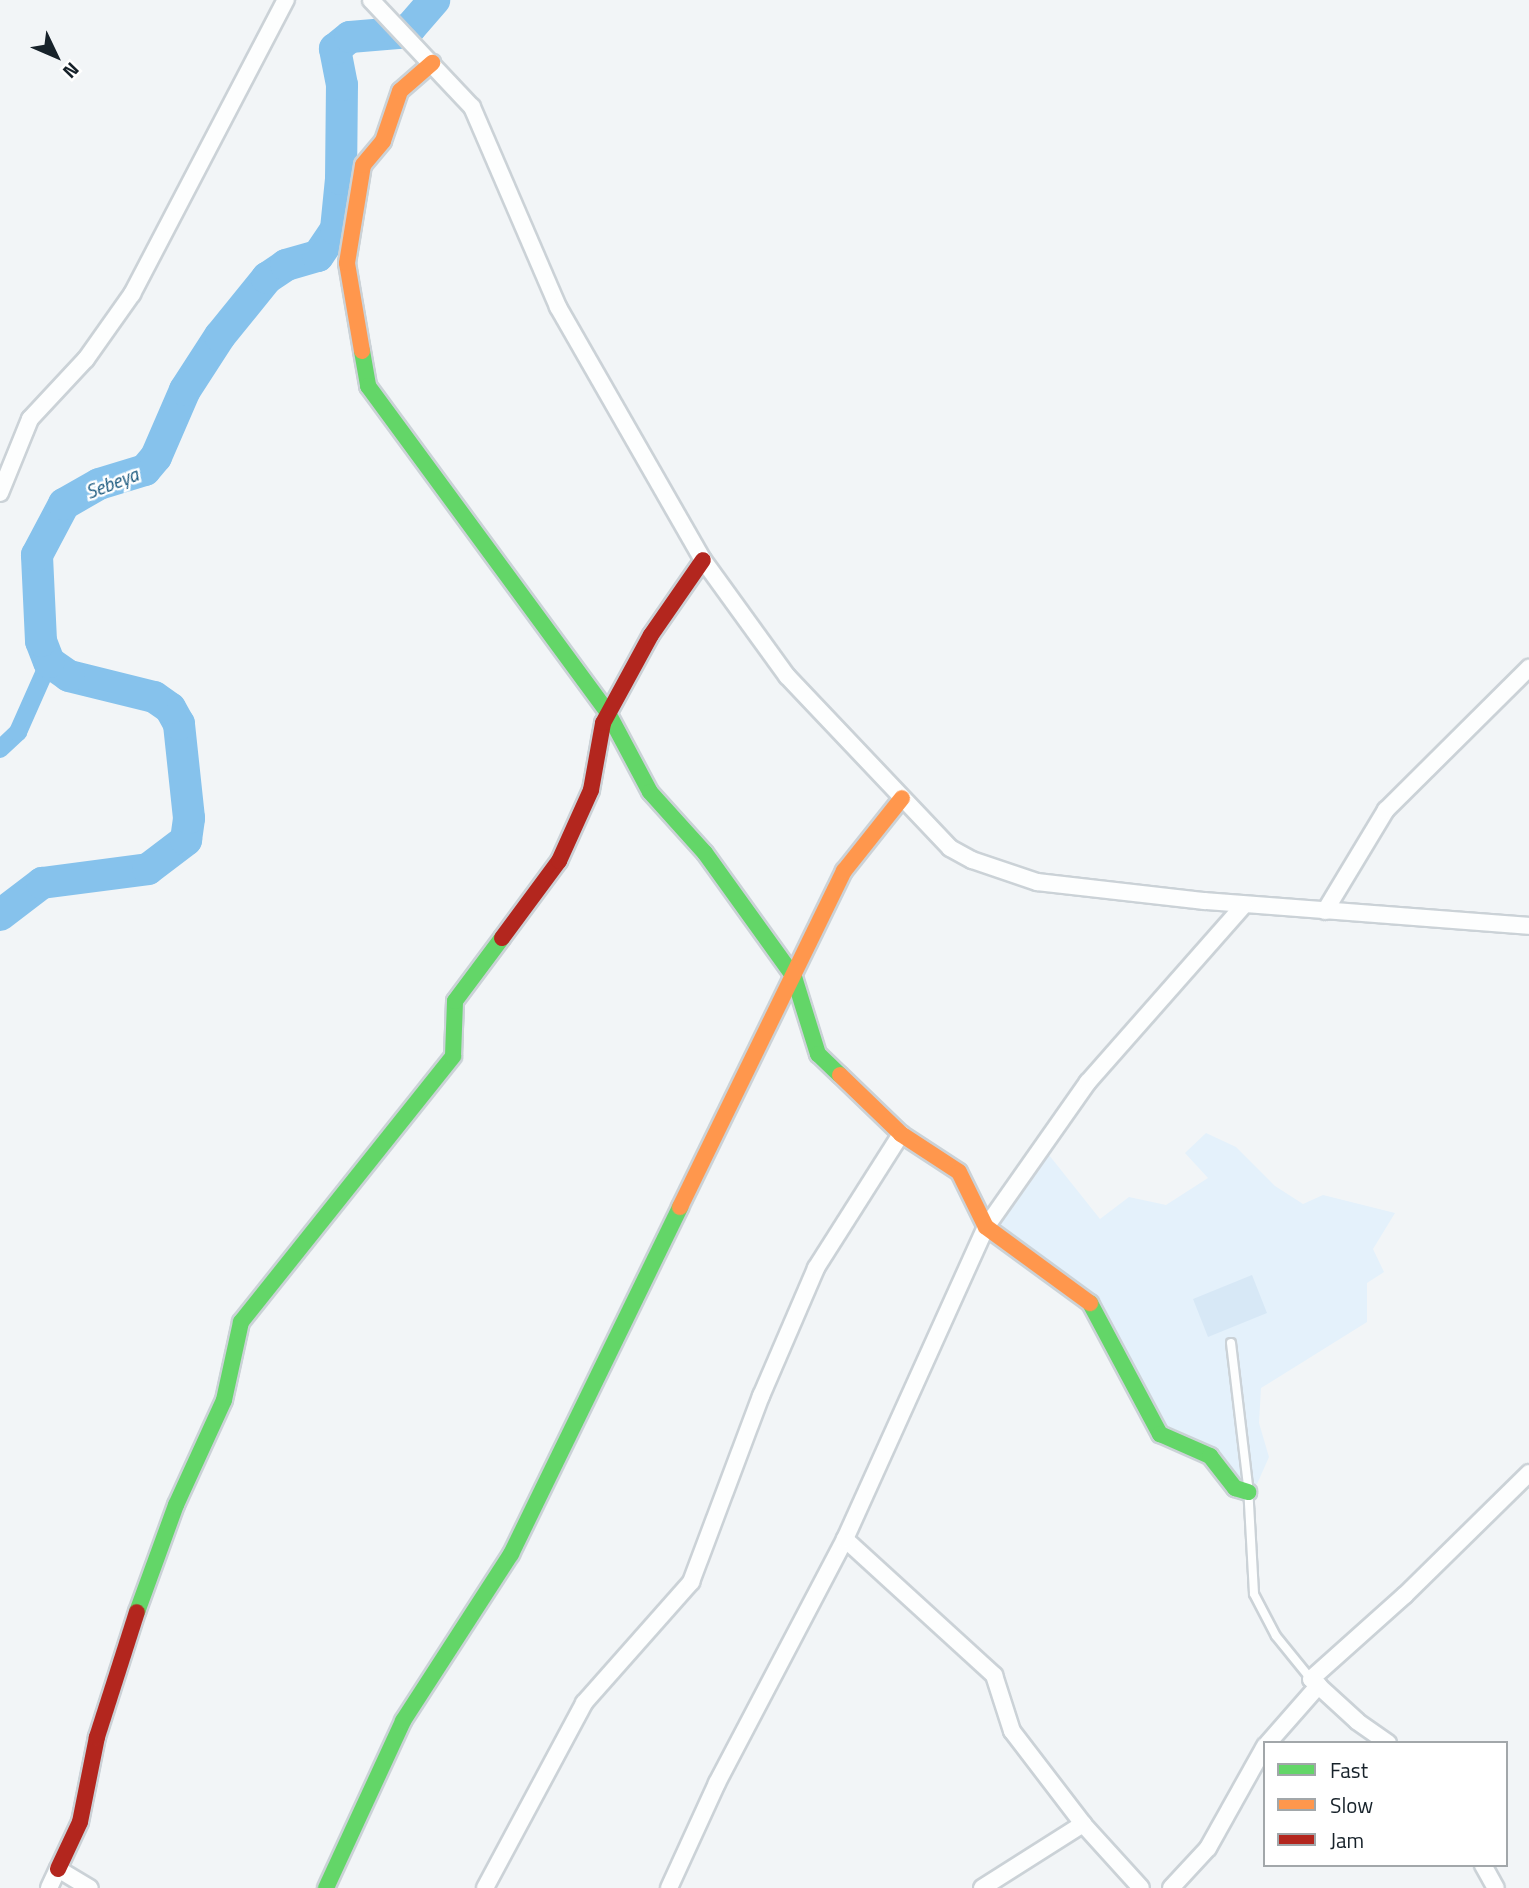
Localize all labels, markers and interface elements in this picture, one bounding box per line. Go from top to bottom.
north arrow [21,21,91,91]
text: N [56,56,86,86]
water label: Sebeya [83,463,141,503]
legend [1263,1741,1508,1867]
text: Fast [1330,1754,1368,1786]
text: Slow [1330,1789,1373,1821]
text: Jam [1330,1824,1364,1856]

